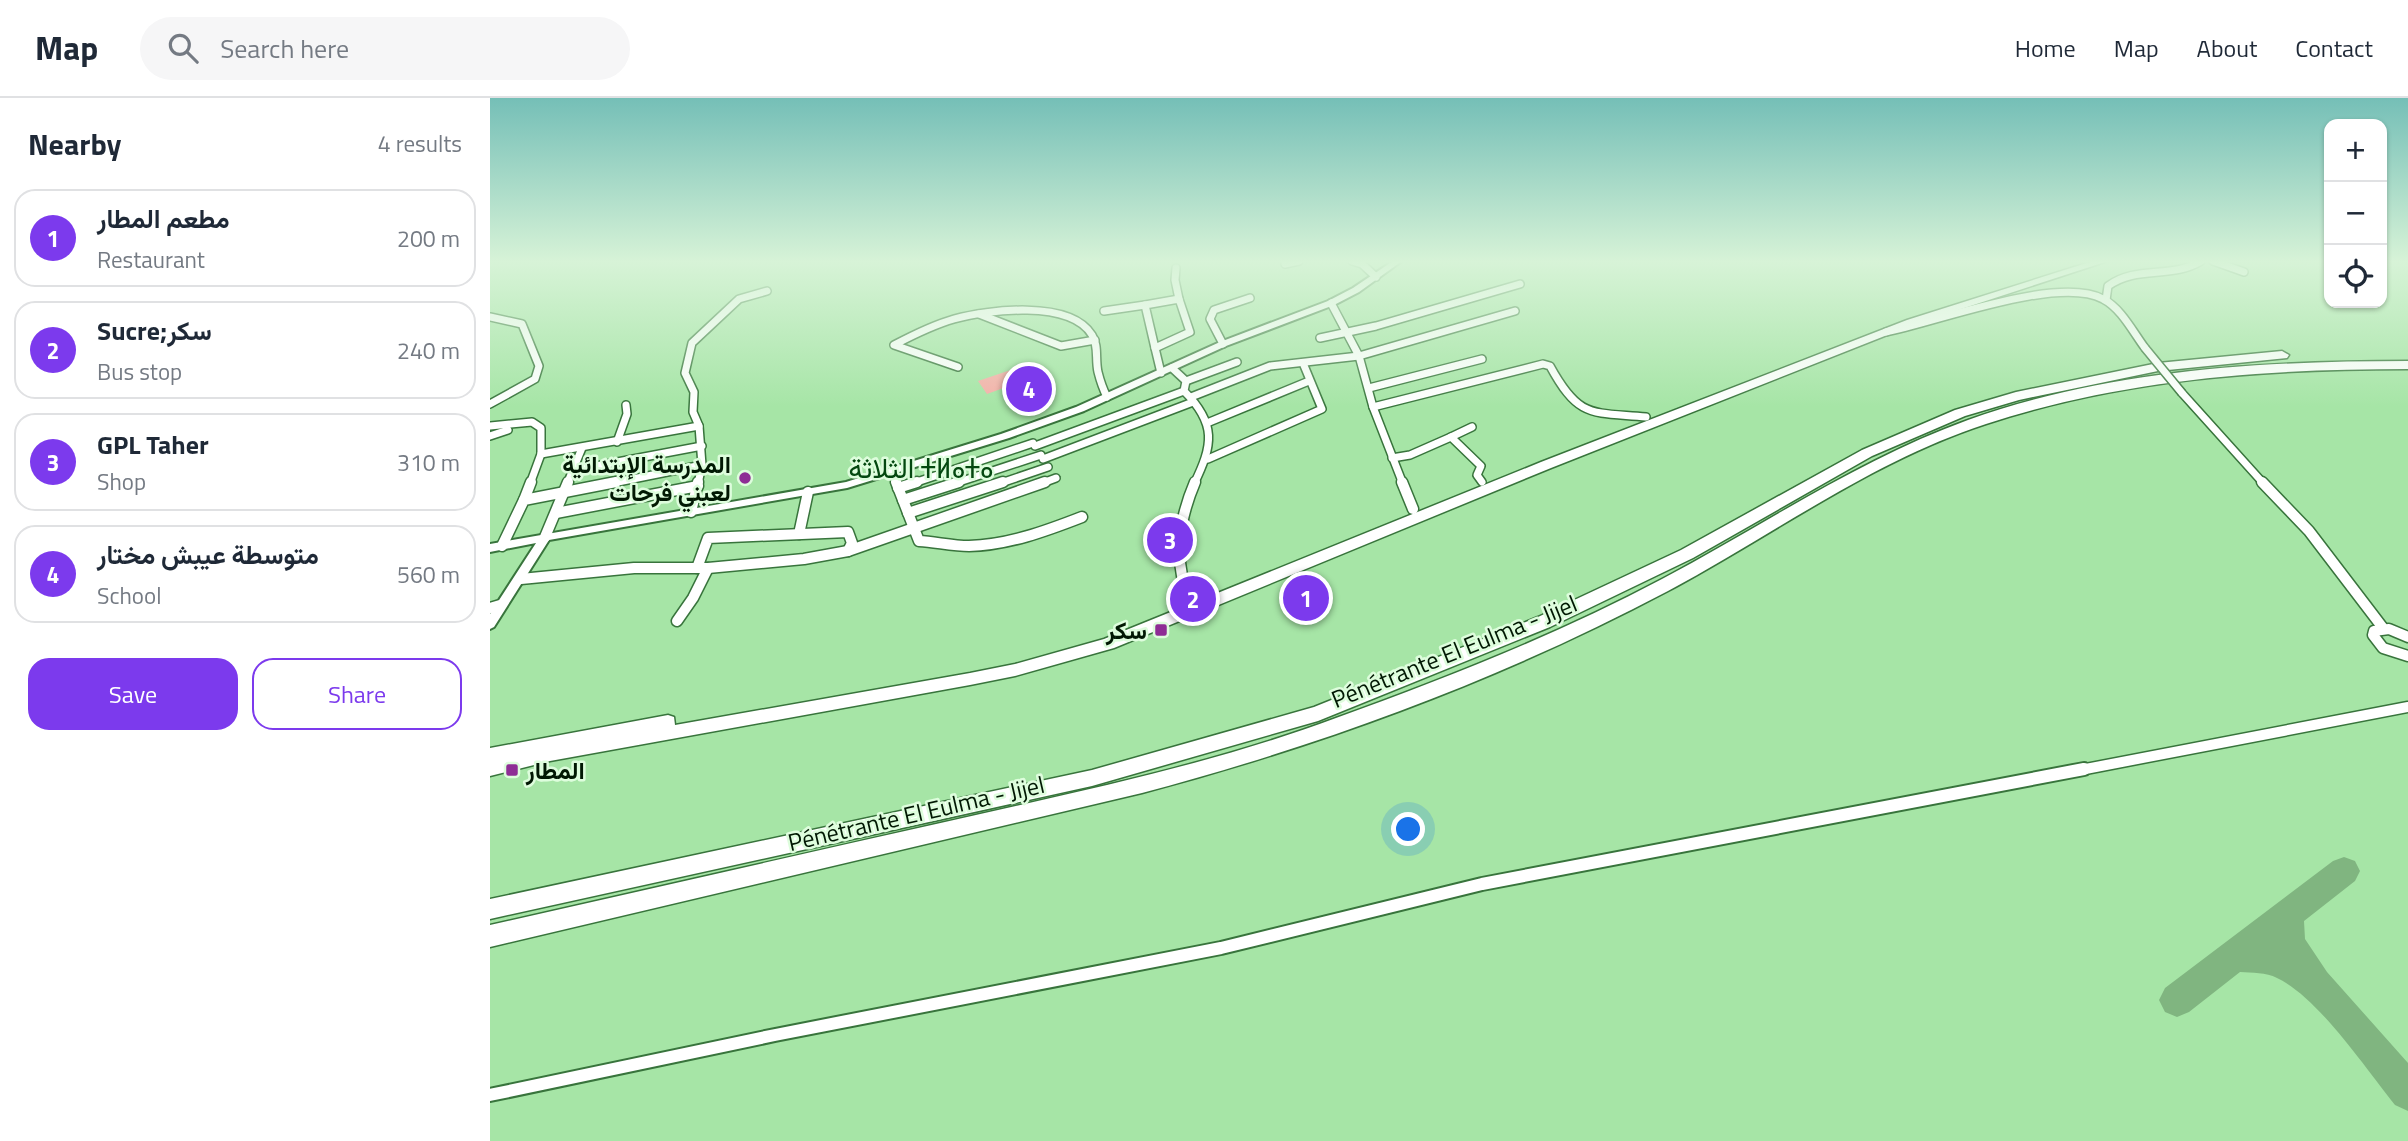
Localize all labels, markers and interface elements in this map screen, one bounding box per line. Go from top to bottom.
search box [140,17,630,80]
text: Map [35,23,98,73]
icon: search [164,29,202,67]
text: Search here [220,29,349,68]
text: Home [2015,30,2076,66]
text: Map [2114,30,2159,66]
text: About [2197,30,2257,66]
text: Contact [2295,30,2373,66]
map controls [2324,119,2387,308]
button: + [2324,119,2387,182]
text: Nearby [28,121,121,167]
text: 4 results [378,126,462,161]
button: − [2324,182,2387,245]
text: مطعم المطار [97,199,230,238]
text: 1 [47,221,59,256]
text: 200 m [397,221,460,256]
text: Restaurant [97,242,205,277]
button: locate [2324,245,2387,308]
text: Sucre;سكر [97,311,212,350]
text: 2 [47,333,59,368]
text: 240 m [397,333,460,368]
text: Bus stop [97,354,182,389]
pin: 4 [1006,363,1052,415]
text: GPL Taher [97,425,209,464]
text: 3 [47,445,59,480]
text: 310 m [397,445,460,480]
place label: المدرسة الإبتدائية لعبني فرحات [562,446,731,513]
district label: الثلاثة ⵜⵍⴰⵜⴰ [848,446,994,489]
text: Shop [97,464,146,499]
marker: المدرسة الإبتدائية لعبني فرحات [737,470,753,486]
pin: 3 [1147,514,1193,566]
text: متوسطة عيبش مختار [97,535,319,574]
text: 4 [47,557,59,592]
text: 560 m [397,557,460,592]
pin: 1 [1283,572,1329,624]
pin: 2 [1170,573,1216,625]
text: School [97,578,161,613]
street label: Pénétrante El Eulma - Jijel [1326,585,1582,717]
place label: سكر [1105,612,1147,648]
marker: سكر [1153,622,1169,638]
button: Save [28,658,238,730]
button: Share [252,658,462,730]
place label: المطار [525,752,585,788]
marker: المطار [504,762,520,778]
street label: Pénétrante El Eulma - Jijel [784,766,1048,860]
your location [1391,812,1425,846]

